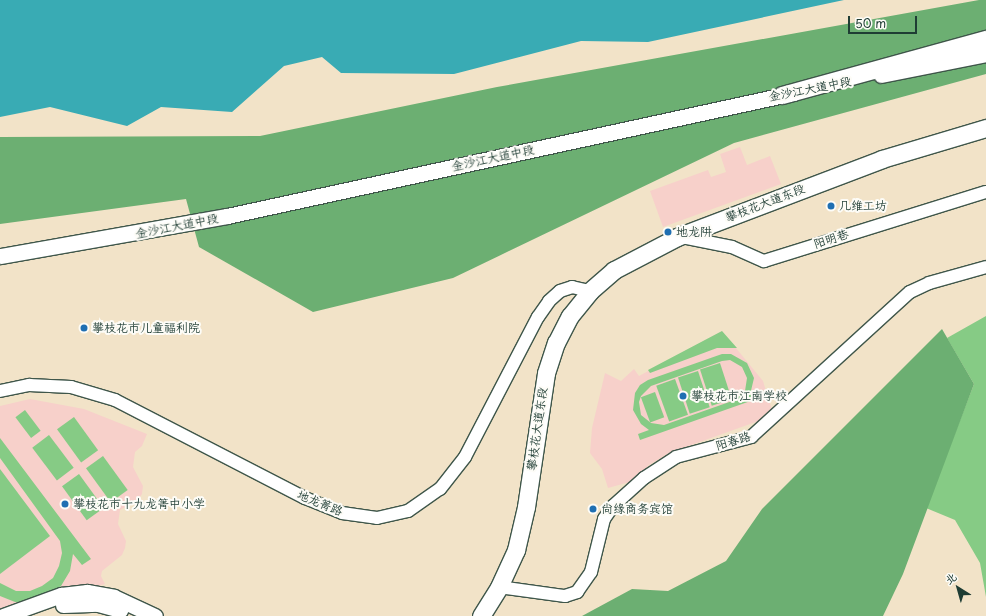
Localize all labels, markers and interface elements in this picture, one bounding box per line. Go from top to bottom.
scale bar [850,8,919,34]
text: 50 m [855,14,886,32]
street label: 金沙江大道中段 [767,74,853,104]
street label: 金沙江大道中段 [450,142,536,174]
street label: 攀枝花大道东段 [723,181,807,225]
place label: 几维工坊 [839,199,887,213]
marker: 几维工坊 [826,201,836,211]
street label: 金沙江大道中段 [134,211,220,241]
place label: 地龙阱 [676,225,712,239]
marker: 地龙阱 [663,227,673,237]
street label: 阳明巷 [812,227,850,251]
place label: 攀枝花市儿童福利院 [92,321,200,335]
marker: 攀枝花市儿童福利院 [79,323,89,333]
street label: 攀枝花大道东段 [524,386,550,472]
place label: 攀枝花市江南学校 [691,389,787,403]
marker: 攀枝花市江南学校 [678,391,688,401]
street label: 阳春路 [714,429,752,453]
street label: 地龙箐路 [295,487,345,519]
place label: 攀枝花市十九龙箐中小学 [73,497,205,511]
marker: 攀枝花市十九龙箐中小学 [60,499,70,509]
place label: 尚缘商务宾馆 [601,502,673,516]
marker: 尚缘商务宾馆 [588,504,598,514]
north arrow [938,568,978,608]
text: 北 [941,568,960,588]

